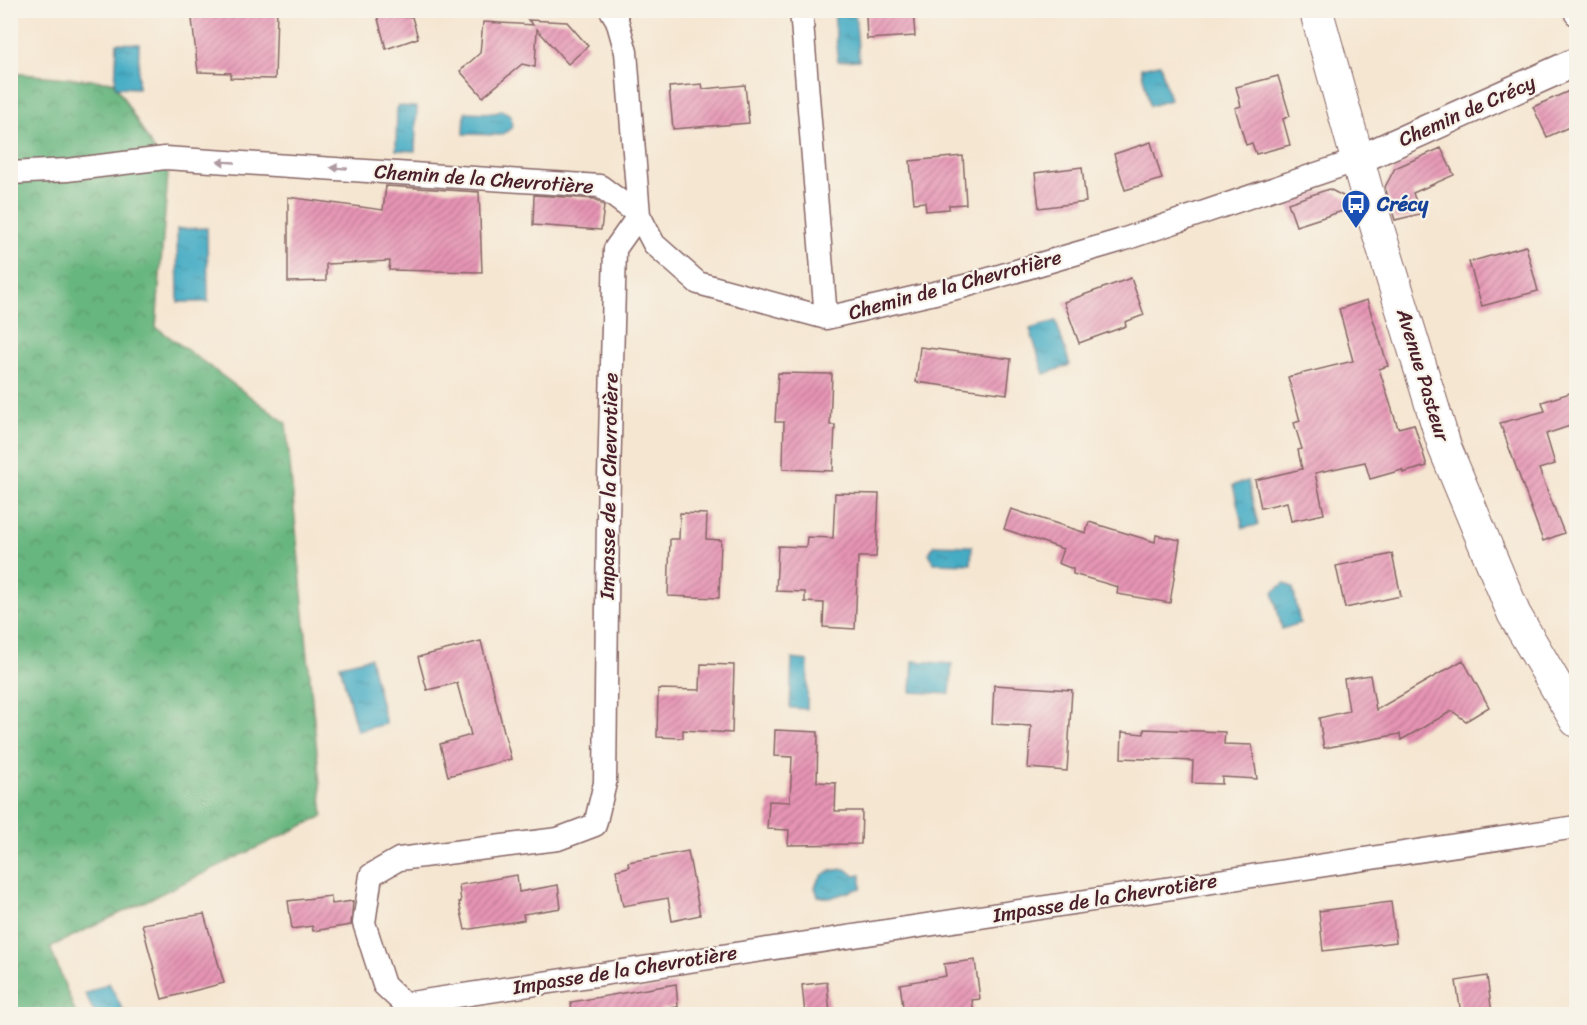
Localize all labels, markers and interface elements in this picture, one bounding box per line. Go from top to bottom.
street label: Chemin de Crécy [1393,65,1542,157]
street label: Chemin de la Chevrotière [373,154,595,204]
one-way arrow [217,157,236,166]
one-way arrow [329,163,348,173]
place label: Crécy [1376,187,1429,222]
bus stop icon: Crécy [1340,188,1372,230]
street label: Chemin de la Chevrotière [844,240,1066,330]
street label: Avenue Pasteur [1386,303,1460,448]
street label: Impasse de la Chevrotière [590,372,628,601]
street label: Impasse de la Chevrotière [989,863,1220,933]
street label: Impasse de la Chevrotière [509,935,740,1005]

